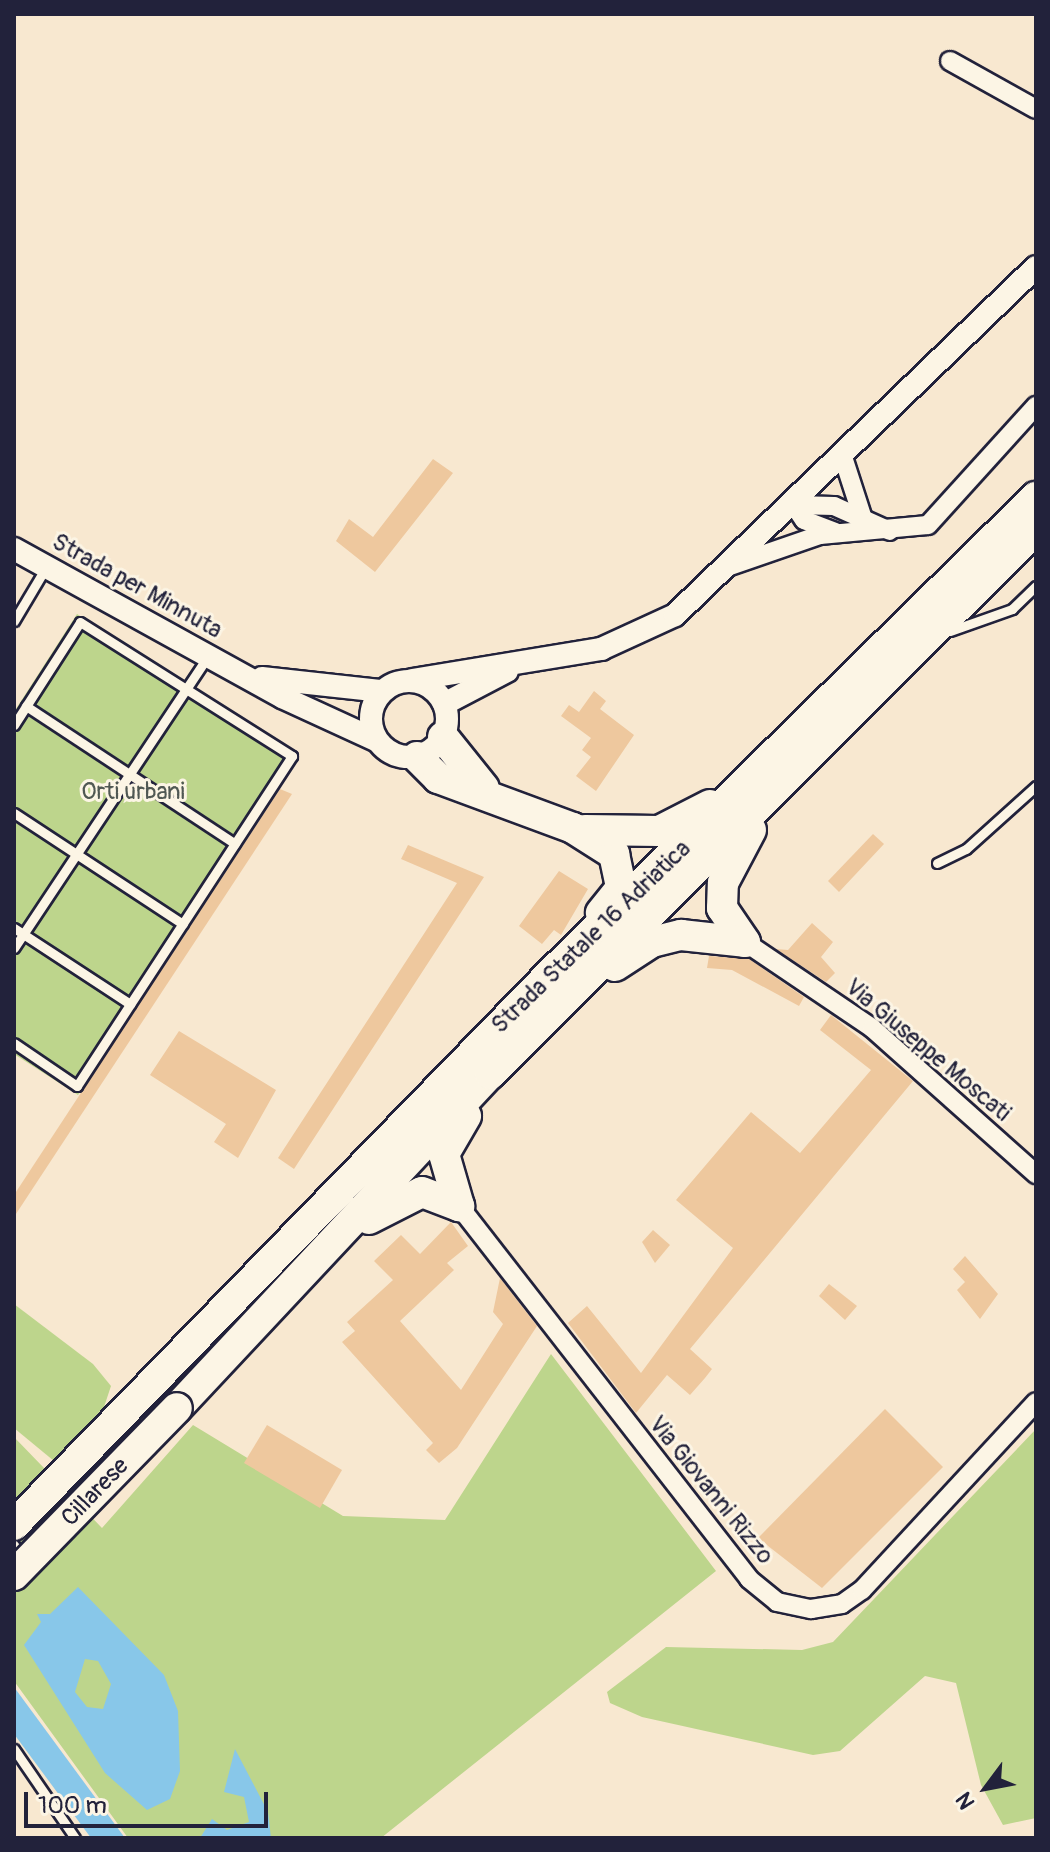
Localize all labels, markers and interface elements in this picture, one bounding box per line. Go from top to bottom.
street label: Strada per Minnuta [47,527,227,645]
park label: Orti urbani [81,778,185,806]
street label: Strada Statale 16 Adriatica [485,834,697,1040]
street label: Via Giuseppe Moscati [839,972,1017,1128]
street label: Via Giovanni Rizzo [643,1410,779,1570]
street label: Cillarese [55,1452,135,1532]
north arrow [946,1748,1026,1828]
scale bar [28,1776,272,1826]
text: N [950,1787,981,1814]
text: 100 m [38,1791,107,1820]

